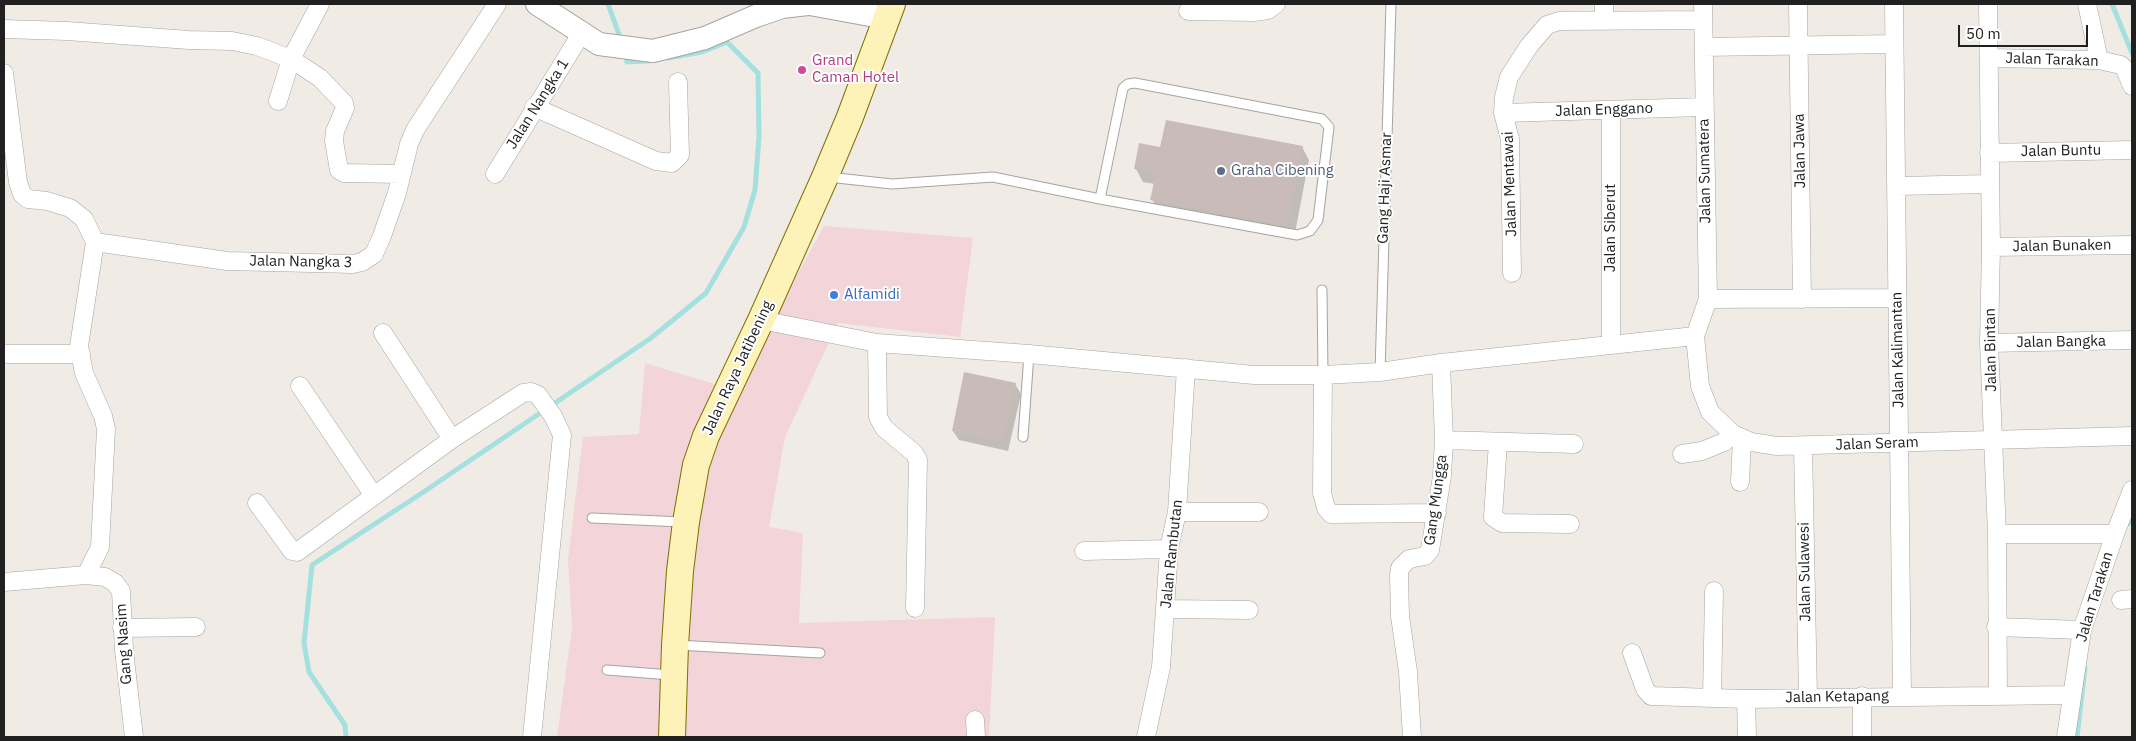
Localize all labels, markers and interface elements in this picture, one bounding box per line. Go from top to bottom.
scale bar [1961,15,2091,47]
text: 50 m [1966,24,2001,43]
street label: Jalan Tarakan [2005,49,2099,71]
place label: Grand Caman Hotel [812,52,899,87]
street label: Jalan Nangka 1 [503,55,573,153]
marker: Grand Caman Hotel [796,64,808,76]
street label: Jalan Enggano [1555,99,1653,121]
street label: Jalan Jawa [1790,113,1810,189]
street label: Jalan Sumatera [1695,118,1715,224]
street label: Jalan Mentawai [1499,131,1521,237]
street label: Gang Haji Asmar [1374,132,1396,244]
street label: Jalan Buntu [2021,141,2101,161]
place label: Graha Cibening [1231,162,1334,180]
marker: Graha Cibening [1215,165,1227,177]
street label: Jalan Siberut [1602,184,1620,272]
street label: Jalan Bunaken [2012,236,2112,256]
street label: Jalan Nangka 3 [249,252,353,272]
place label: Alfamidi [844,286,900,304]
marker: Alfamidi [828,289,840,301]
street label: Jalan Kalimantan [1888,292,1908,408]
street label: Jalan Raya Jatibening [699,298,777,438]
street label: Jalan Bintan [1981,308,2001,392]
street label: Jalan Bangka [2016,332,2106,352]
street label: Jalan Seram [1835,434,1919,454]
street label: Gang Mungga [1421,453,1451,547]
street label: Jalan Rambutan [1157,499,1187,609]
street label: Jalan Sulawesi [1795,522,1815,622]
street label: Jalan Tarakan [2073,550,2117,644]
street label: Gang Nasim [112,603,136,685]
street label: Jalan Ketapang [1785,687,1889,707]

